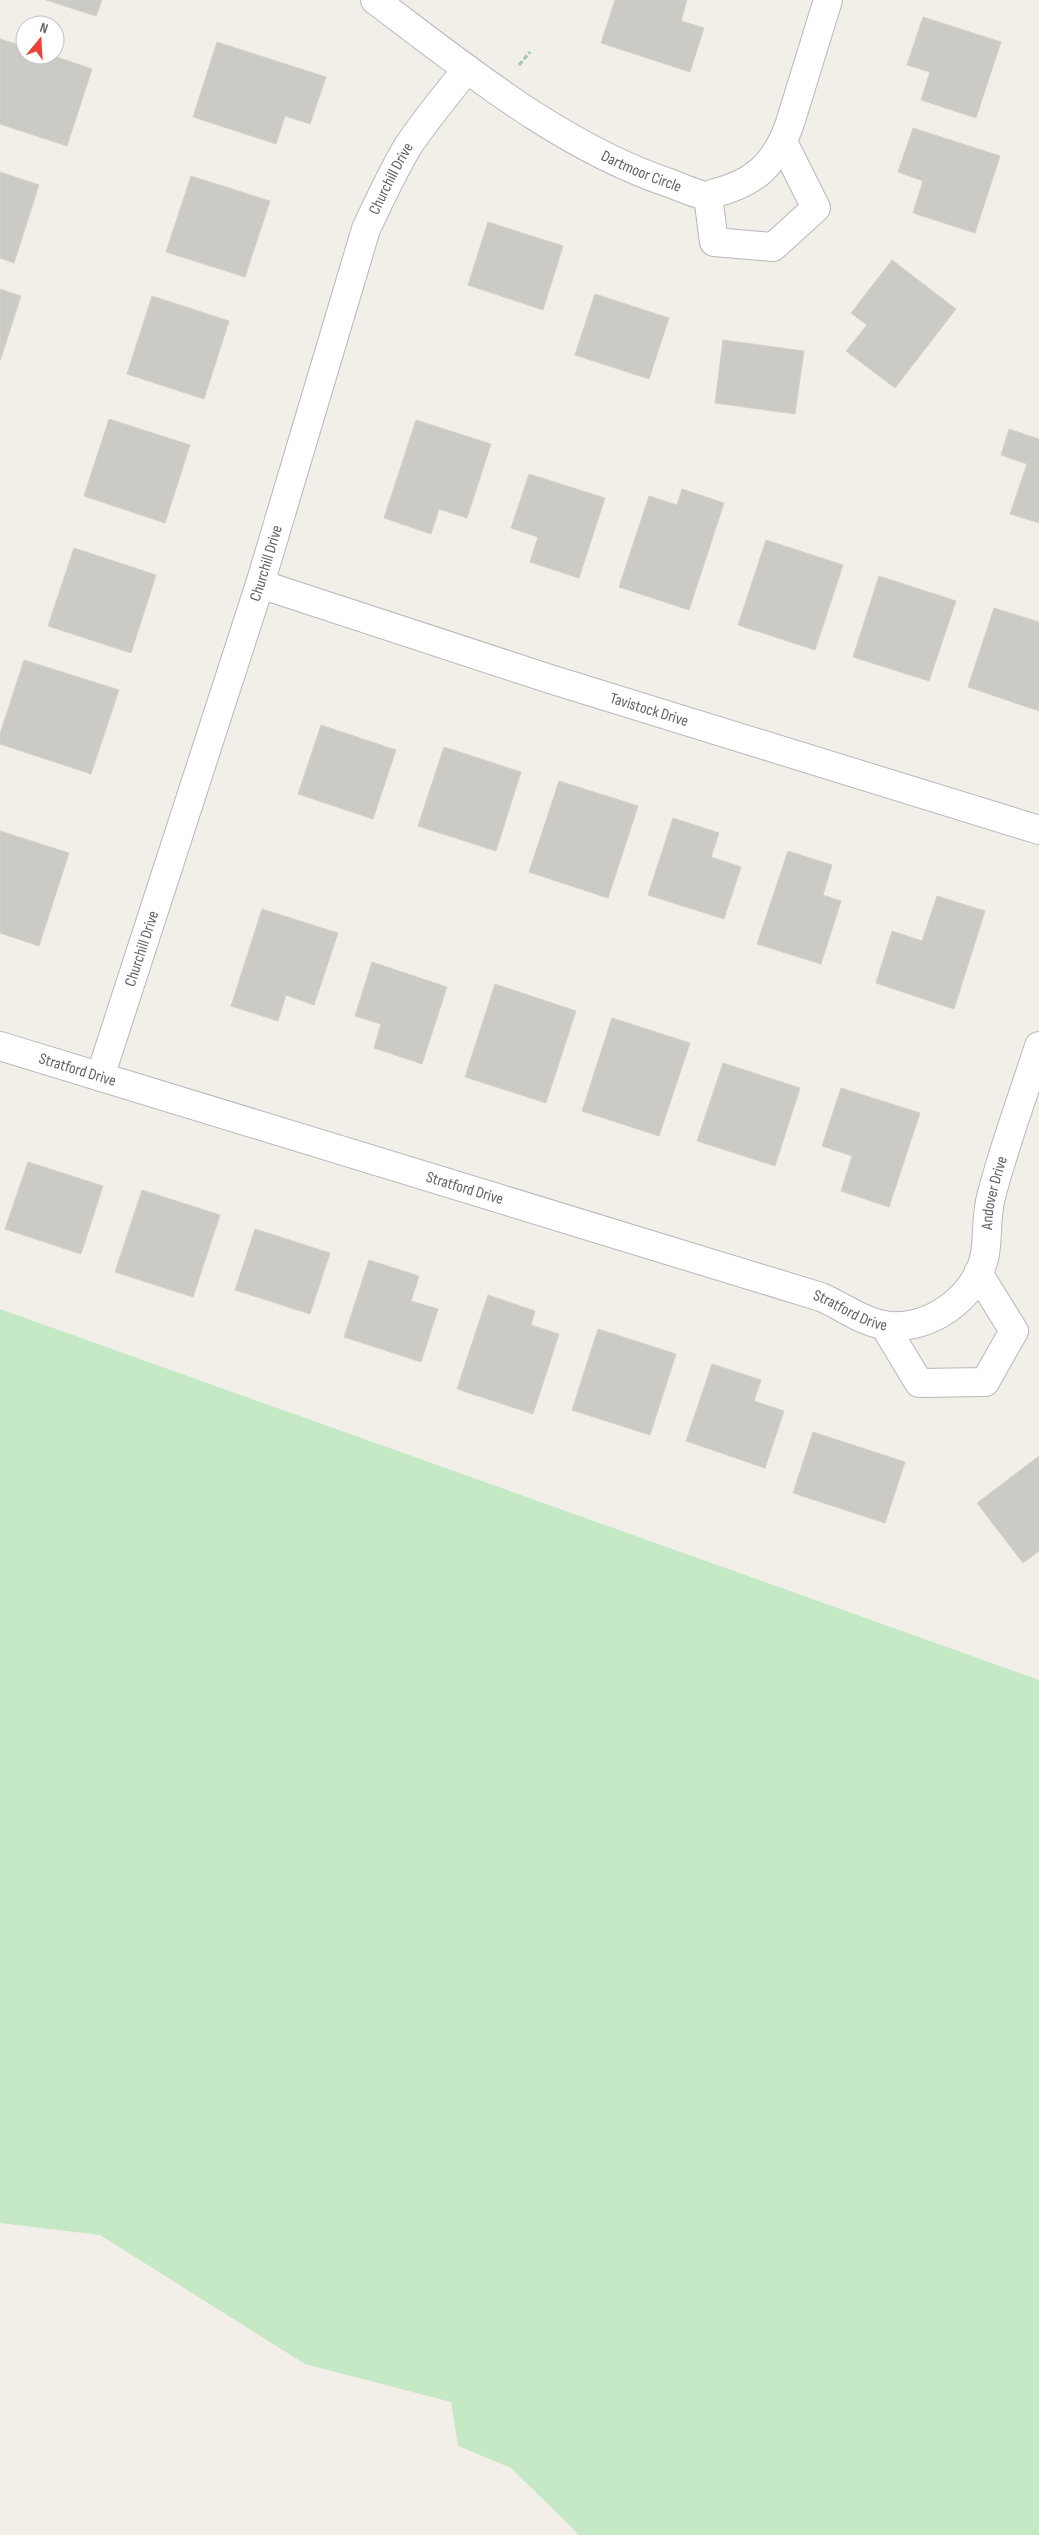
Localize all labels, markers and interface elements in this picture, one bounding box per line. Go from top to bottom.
north arrow [15,15,65,65]
text: N [38,19,50,37]
street label: Churchill Drive [365,139,417,218]
street label: Dartmoor Circle [598,146,684,196]
street label: Churchill Drive [246,523,287,604]
street label: Tavistock Drive [608,689,691,731]
street label: Churchill Drive [121,908,163,989]
street label: Stratford Drive [37,1049,118,1090]
street label: Andover Drive [977,1154,1012,1231]
street label: Stratford Drive [424,1167,506,1209]
street label: Stratford Drive [811,1286,889,1335]

